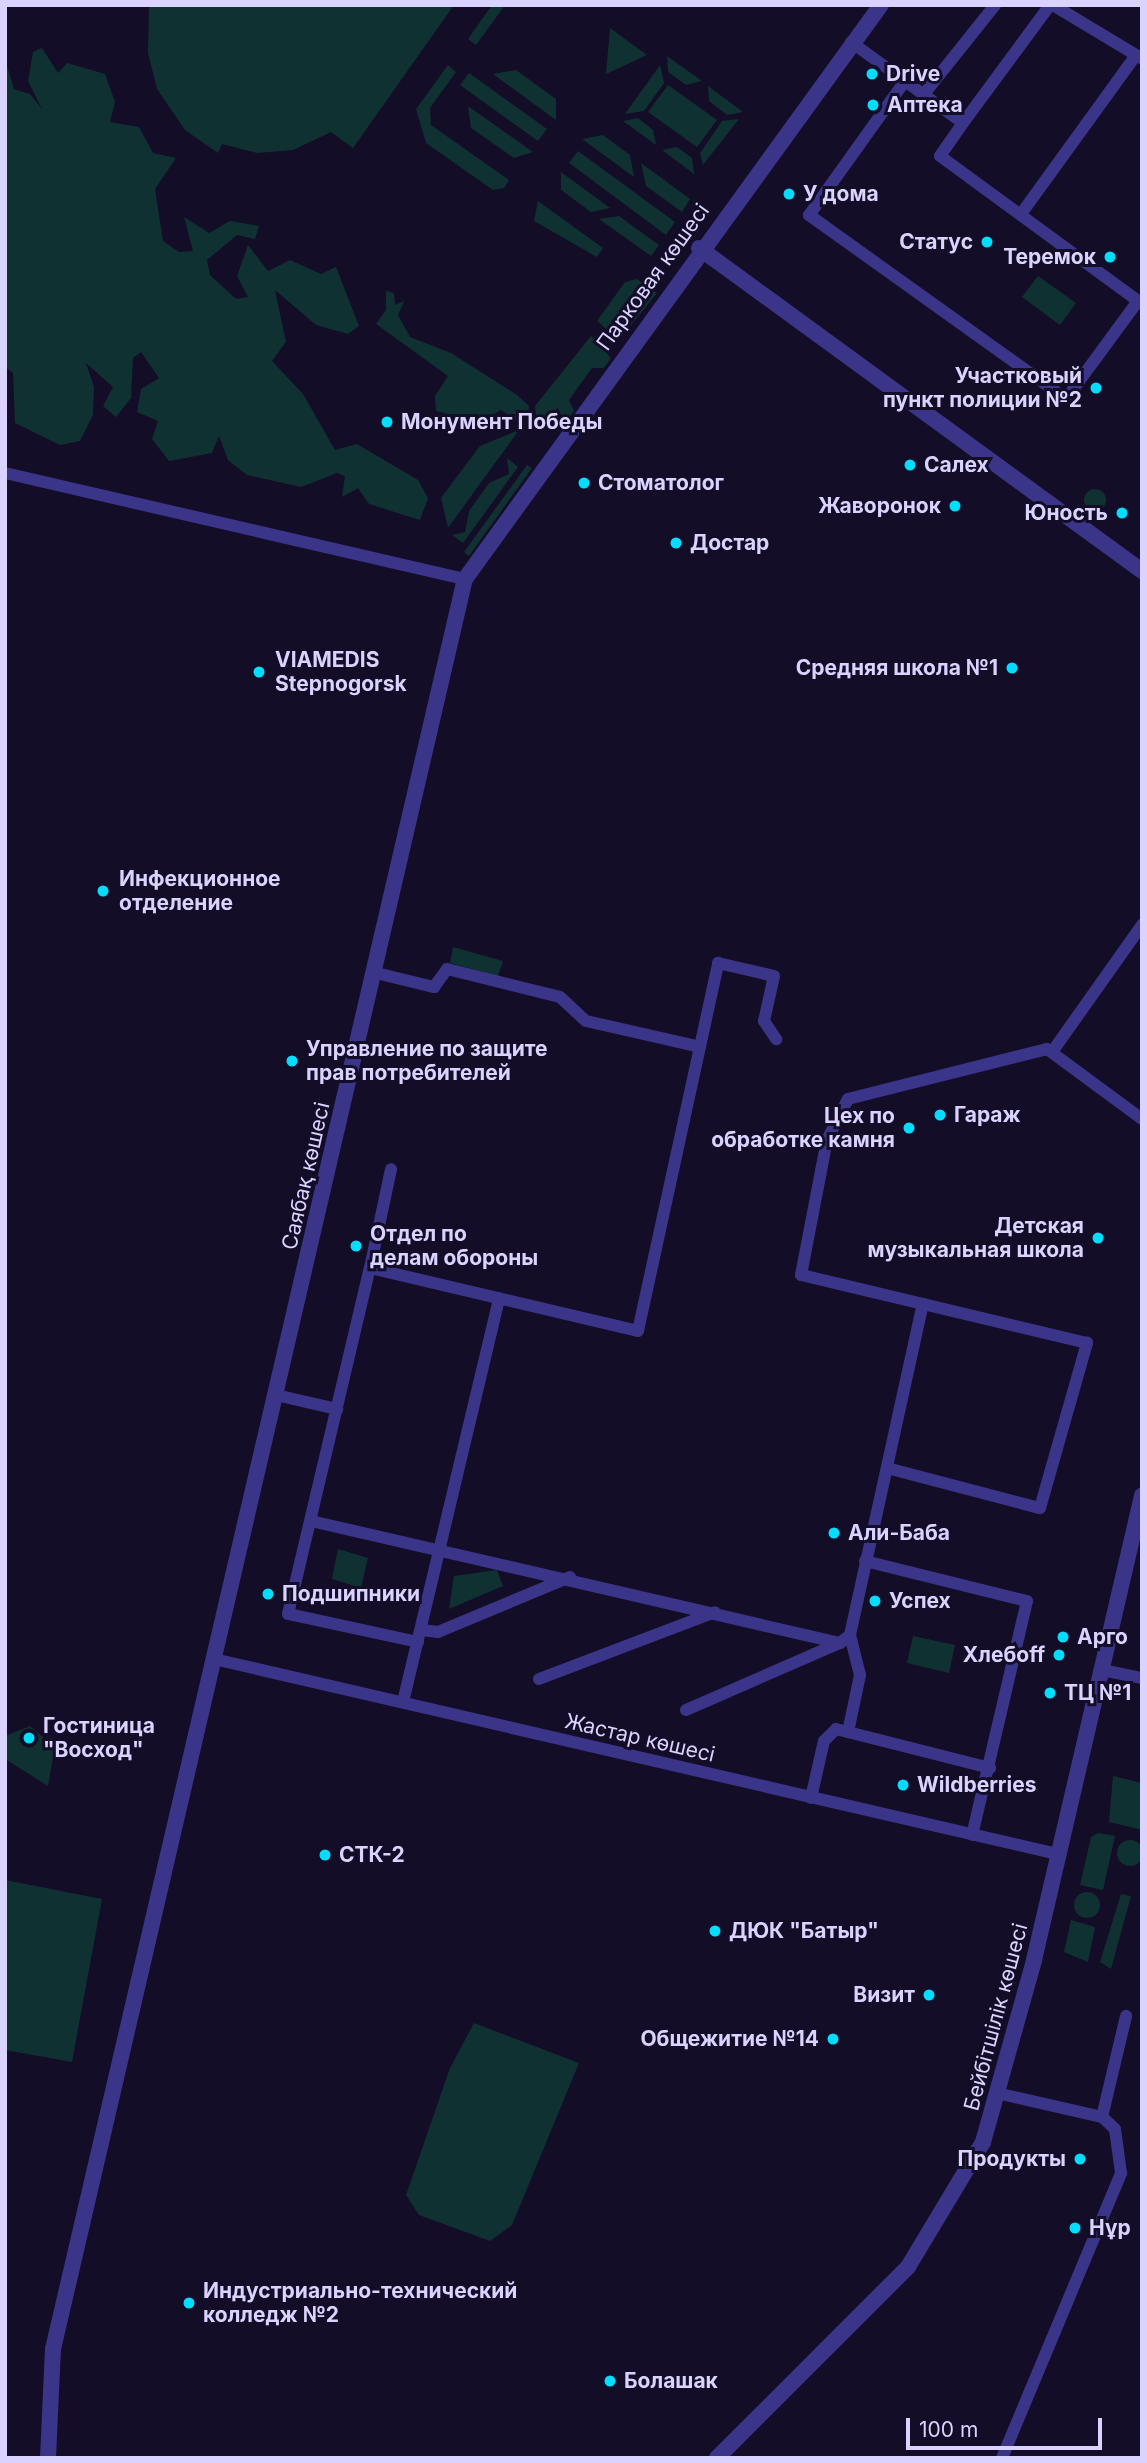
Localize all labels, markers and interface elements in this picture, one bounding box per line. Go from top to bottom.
place label: Drive [886,61,940,87]
marker: Drive [864,66,880,82]
place label: Аптека [887,92,963,118]
marker: Аптека [865,97,881,113]
place label: У дома [803,181,879,207]
marker: У дома [781,186,797,202]
street label: Парковая көшесі [591,199,715,355]
place label: Статус [899,229,973,255]
marker: Статус [979,234,995,250]
place label: Теремок [1003,244,1096,270]
marker: Теремок [1102,249,1118,265]
place label: Участковый пункт полиции №2 [883,363,1082,413]
marker: Участковый пункт полиции №2 [1088,380,1104,396]
place label: Монумент Победы [401,409,602,435]
marker: Монумент Победы [379,414,395,430]
place label: Салех [924,452,989,478]
marker: Салех [902,457,918,473]
place label: Стоматолог [598,470,724,496]
marker: Стоматолог [576,475,592,491]
place label: Жаворонок [818,493,941,519]
marker: Жаворонок [947,498,963,514]
place label: Юность [1025,500,1108,526]
marker: Юность [1114,505,1130,521]
place label: Достар [690,530,769,556]
marker: Достар [668,535,684,551]
place label: VIAMEDIS Stepnogorsk [275,647,407,697]
place label: Средняя школа №1 [796,655,998,681]
marker: Средняя школа №1 [1004,660,1020,676]
marker: VIAMEDIS Stepnogorsk [249,662,269,682]
place label: Инфекционное отделение [119,866,281,916]
marker: Инфекционное отделение [93,881,113,901]
place label: Управление по защите прав потребителей [306,1036,547,1086]
marker: Управление по защите прав потребителей [284,1053,300,1069]
street label: Саябақ көшесі [277,1100,335,1252]
place label: Гараж [954,1102,1021,1128]
place label: Цех по обработке камня [711,1103,895,1153]
marker: Гараж [932,1107,948,1123]
marker: Цех по обработке камня [901,1120,917,1136]
place label: Детская музыкальная школа [867,1213,1084,1263]
place label: Отдел по делам обороны [370,1221,538,1271]
marker: Детская музыкальная школа [1090,1230,1106,1246]
marker: Отдел по делам обороны [348,1238,364,1254]
place label: Али-Баба [848,1520,950,1546]
marker: Али-Баба [826,1525,842,1541]
place label: Подшипники [282,1581,420,1607]
marker: Подшипники [260,1586,276,1602]
place label: Успех [889,1588,951,1614]
marker: Успех [867,1593,883,1609]
place label: Арго [1077,1624,1128,1650]
marker: Арго [1055,1629,1071,1645]
place label: Хлебoff [963,1642,1045,1668]
marker: Хлебoff [1051,1647,1067,1663]
place label: ТЦ №1 [1064,1680,1131,1706]
marker: ТЦ №1 [1042,1685,1058,1701]
street label: Жастар көшесі [563,1708,717,1768]
place label: Гостиница "Восход" [43,1713,155,1763]
marker: Гостиница "Восход" [21,1730,37,1746]
place label: Wildberries [917,1772,1037,1798]
marker: Wildberries [895,1777,911,1793]
place label: СТК-2 [339,1842,405,1868]
marker: СТК-2 [317,1847,333,1863]
place label: ДЮК "Батыр" [729,1918,879,1944]
street label: Бейбітшілік көшесі [959,1921,1033,2113]
marker: ДЮК "Батыр" [707,1923,723,1939]
place label: Визит [853,1982,915,2008]
marker: Визит [921,1987,937,2003]
place label: Общежитие №14 [640,2026,819,2052]
marker: Общежитие №14 [825,2031,841,2047]
place label: Продукты [957,2146,1066,2172]
marker: Продукты [1072,2151,1088,2167]
place label: Нұр [1089,2215,1131,2241]
marker: Нұр [1067,2220,1083,2236]
place label: Индустриально-технический колледж №2 [203,2278,517,2328]
marker: Индустриально-технический колледж №2 [181,2295,197,2311]
place label: Болашак [624,2368,718,2394]
marker: Болашак [602,2373,618,2389]
scale bar [909,2404,1105,2448]
text: 100 m [919,2417,978,2442]

